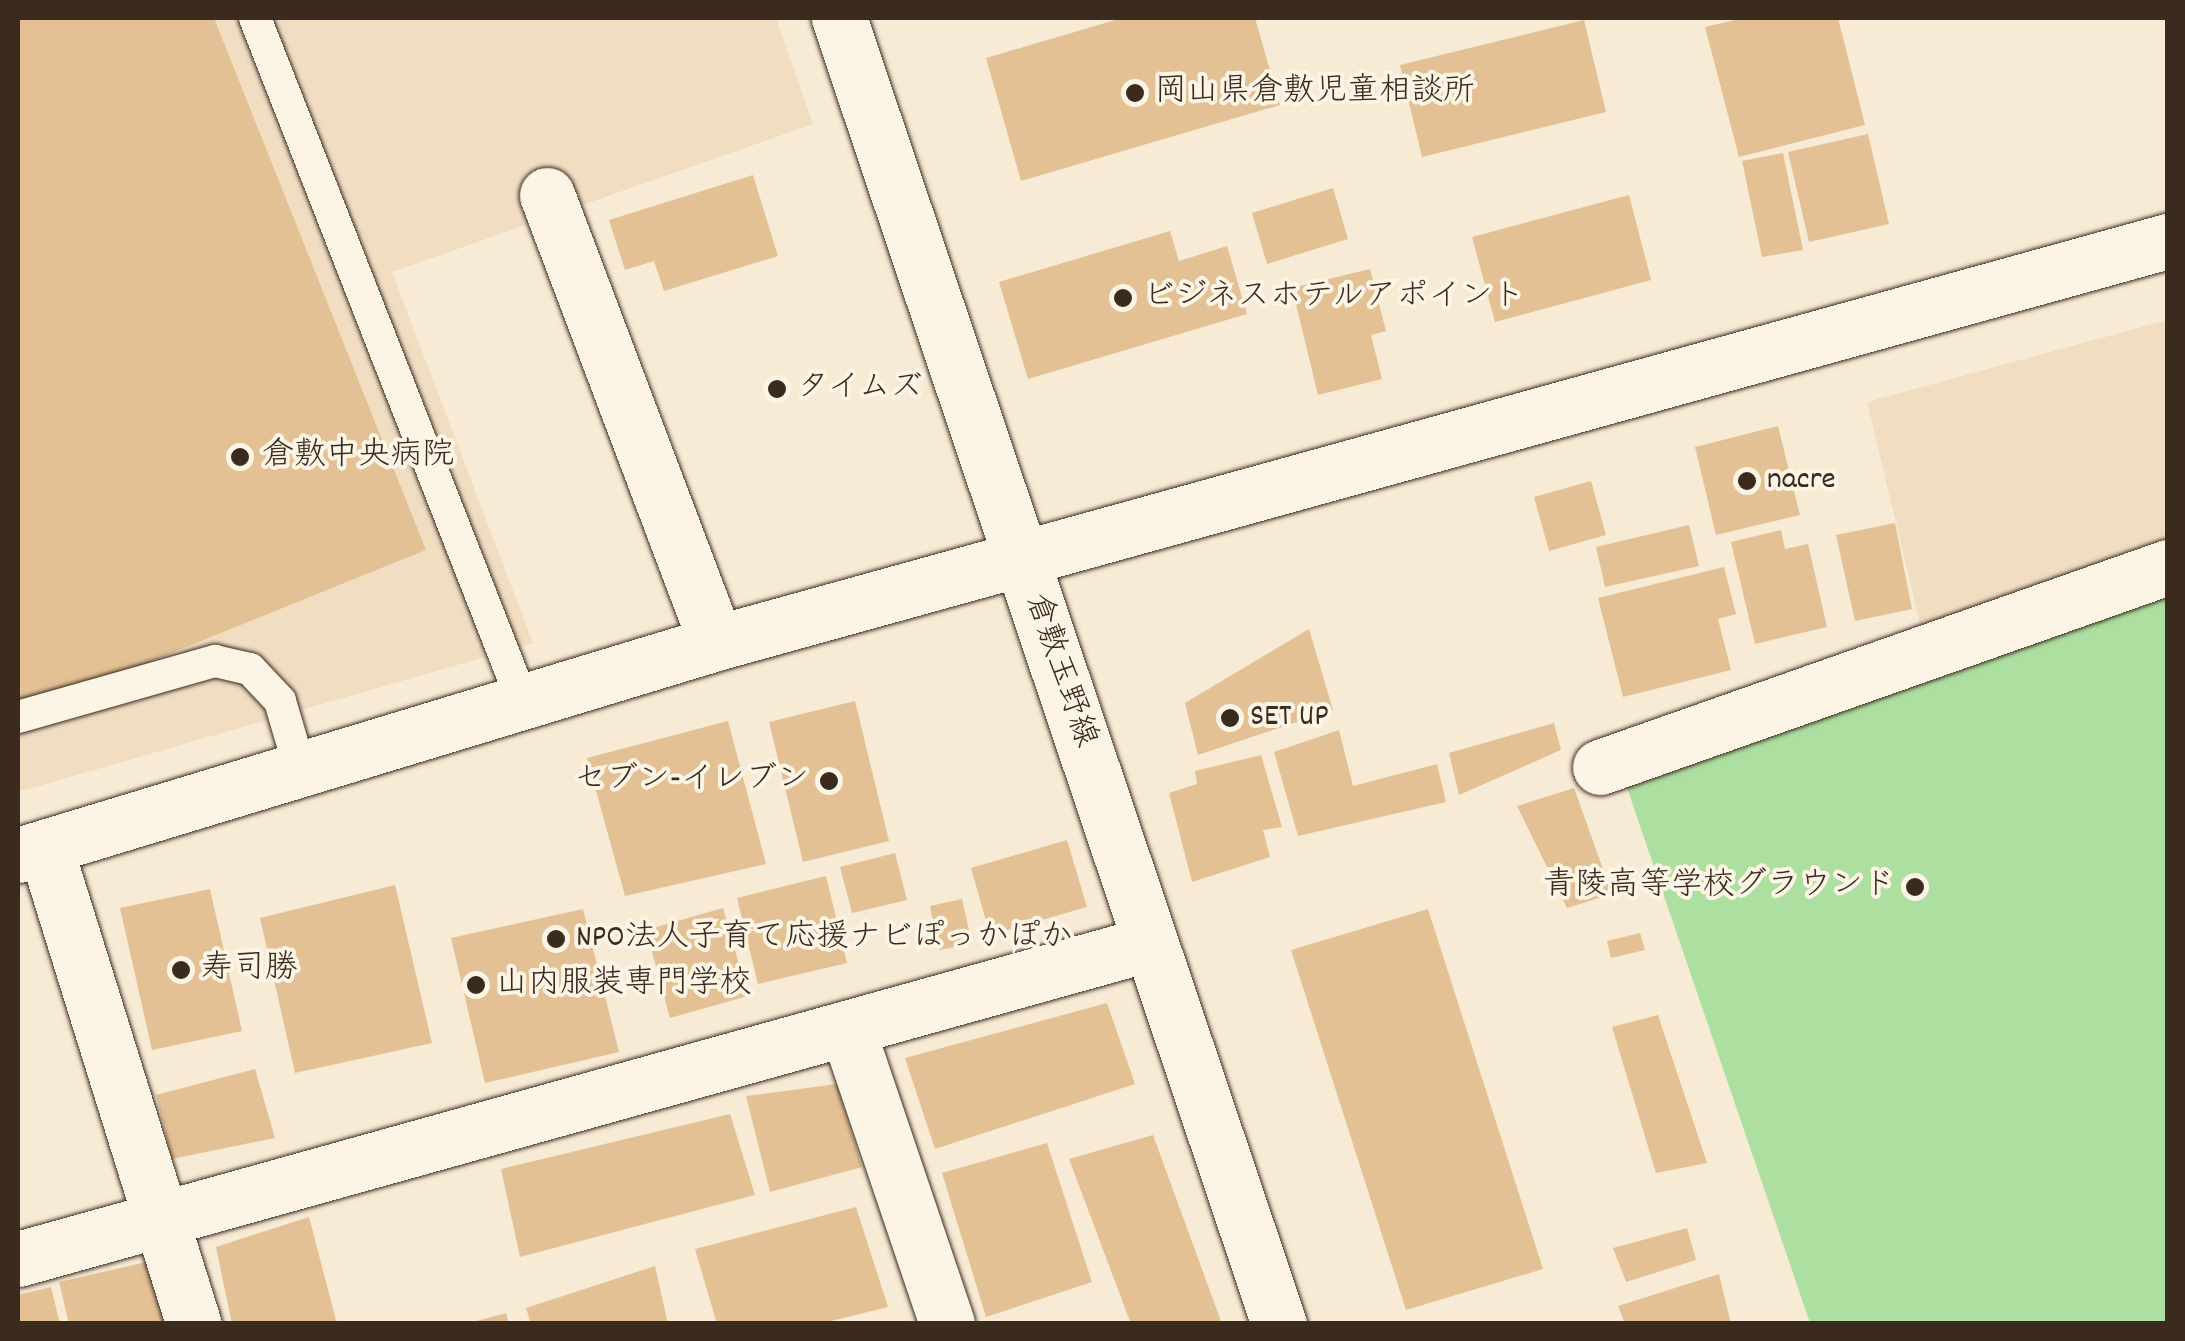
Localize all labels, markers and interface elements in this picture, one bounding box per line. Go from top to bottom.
place label: 岡山県倉敷児童相談所 [1155,74,1475,112]
marker: 岡山県倉敷児童相談所 [1124,82,1146,104]
place label: ビジネスホテルアポイント [1143,279,1527,317]
marker: ビジネスホテルアポイント [1112,287,1134,309]
place label: タイムズ [797,370,925,408]
marker: タイムズ [766,378,788,400]
place label: 倉敷中央病院 [262,438,454,476]
marker: 倉敷中央病院 [227,444,253,470]
place label: nacre [1767,462,1836,500]
marker: nacre [1736,470,1758,492]
street label: 倉敷玉野線 [1015,589,1103,753]
place label: SET UP [1250,699,1329,737]
marker: SET UP [1219,707,1241,729]
place label: セブン-イレブン [574,762,809,800]
marker: セブン-イレブン [818,770,840,792]
place label: 青陵高等学校グラウンド [1543,868,1895,906]
marker: 青陵高等学校グラウンド [1904,876,1926,898]
place label: NPO法人子育て応援ナビぽっかぽか [576,920,1073,958]
marker: NPO法人子育て応援ナビぽっかぽか [545,928,567,950]
place label: 寿司勝 [201,951,297,989]
marker: 寿司勝 [170,959,192,981]
place label: 山内服装専門学校 [496,966,752,1004]
marker: 山内服装専門学校 [465,974,487,996]

